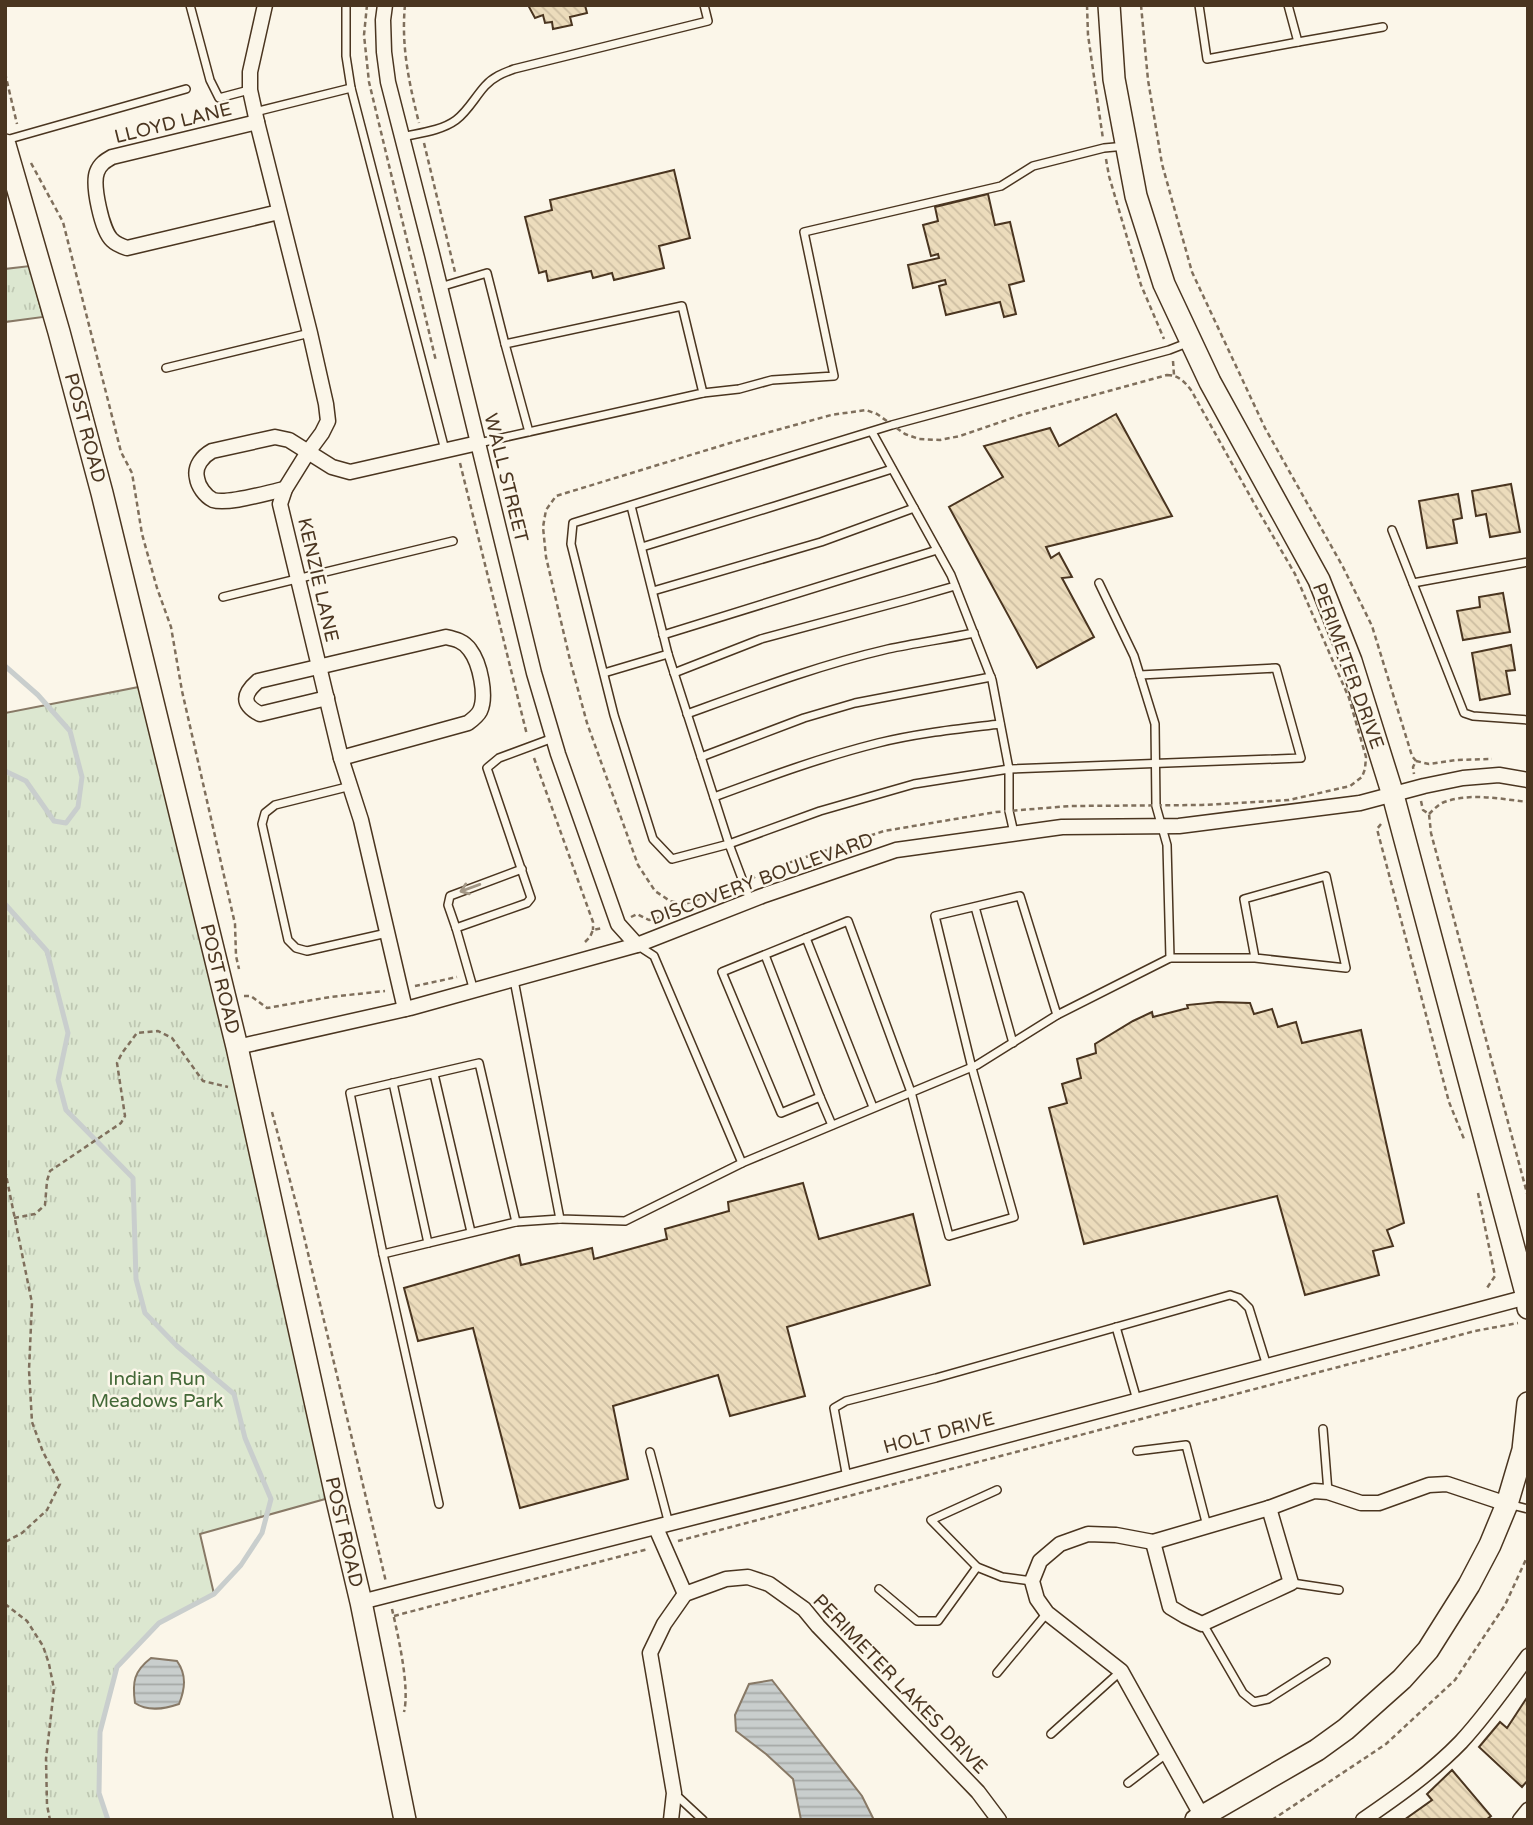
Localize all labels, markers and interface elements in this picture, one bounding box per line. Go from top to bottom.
street label: LLOYD LANE [112,98,234,148]
street label: POST ROAD [60,371,110,485]
street label: WALL STREET [479,411,533,545]
street label: KENZIE LANE [293,516,343,644]
street label: PERIMETER DRIVE [1308,580,1388,752]
street label: DISCOVERY BOULEVARD [648,828,876,930]
one-way arrow [460,883,482,896]
street label: POST ROAD [196,922,244,1036]
park label: Indian Run Meadows Park [91,1368,223,1412]
street label: HOLT DRIVE [881,1408,997,1458]
street label: POST ROAD [321,1475,367,1589]
street label: PERIMETER LAKES DRIVE [808,1590,992,1778]

